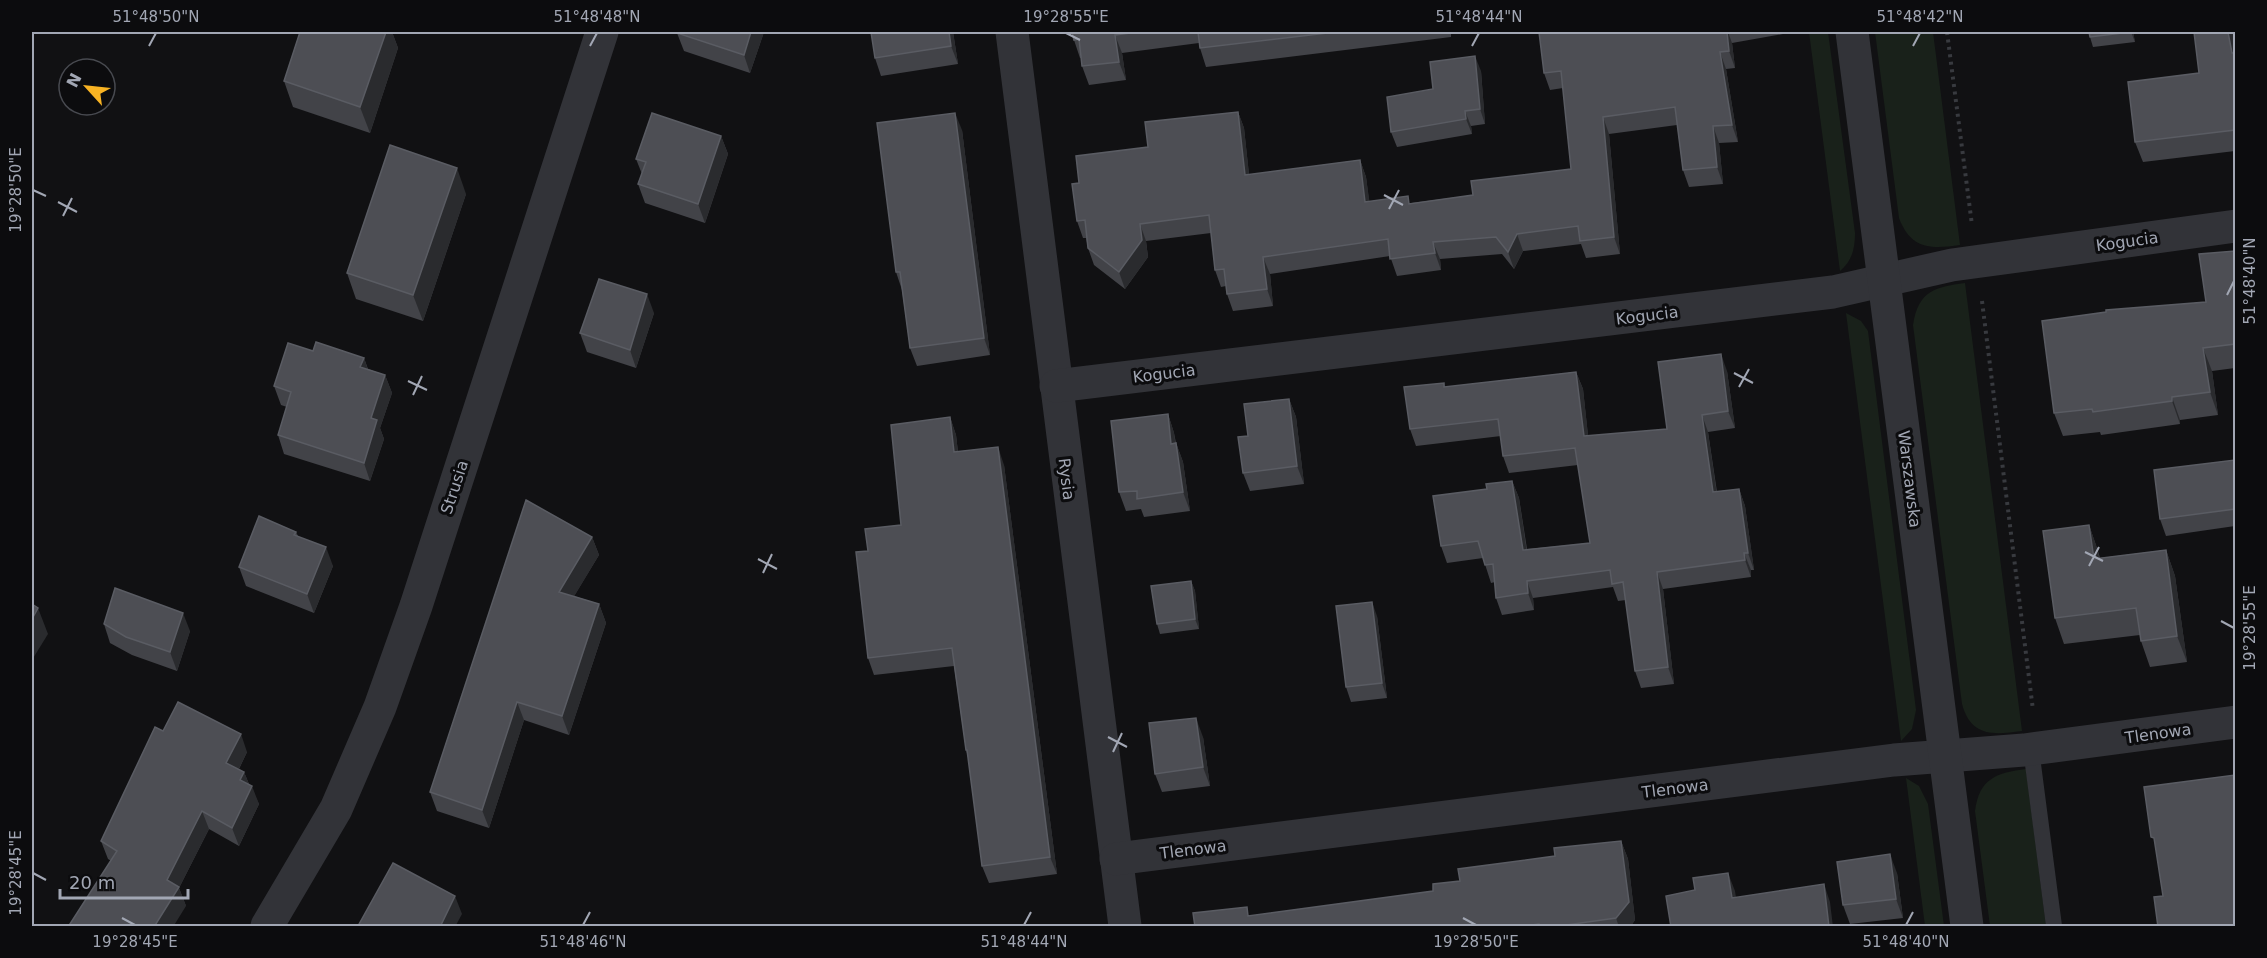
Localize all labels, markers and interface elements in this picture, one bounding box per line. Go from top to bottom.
text: 51°48'50"N [112,8,200,26]
text: 51°48'48"N [553,8,641,26]
text: 19°28'55"E [1023,8,1109,26]
text: 51°48'44"N [1435,8,1523,26]
text: 51°48'42"N [1876,8,1964,26]
north arrow [57,57,117,117]
text: N [63,70,86,91]
text: 19°28'50"E [7,147,25,233]
street label: Kogucia [2095,228,2160,255]
text: 51°48'40"N [2241,237,2259,325]
street label: Kogucia [1615,302,1679,329]
street label: Kogucia [1132,360,1196,387]
street label: Warszawska [1894,429,1925,529]
street label: Rysia [1054,457,1079,501]
street label: Strusia [437,458,472,517]
text: 19°28'55"E [2241,585,2259,671]
street label: Tlenowa [2123,719,2193,748]
street label: Tlenowa [1640,775,1709,802]
text: 19°28'45"E [7,830,25,916]
street label: Tlenowa [1158,836,1227,863]
scale bar [60,862,188,900]
text: 20 m [69,872,115,893]
text: 19°28'45"E [92,933,178,951]
text: 51°48'46"N [539,933,627,951]
text: 51°48'44"N [980,933,1068,951]
text: 19°28'50"E [1433,933,1519,951]
text: 51°48'40"N [1862,933,1950,951]

